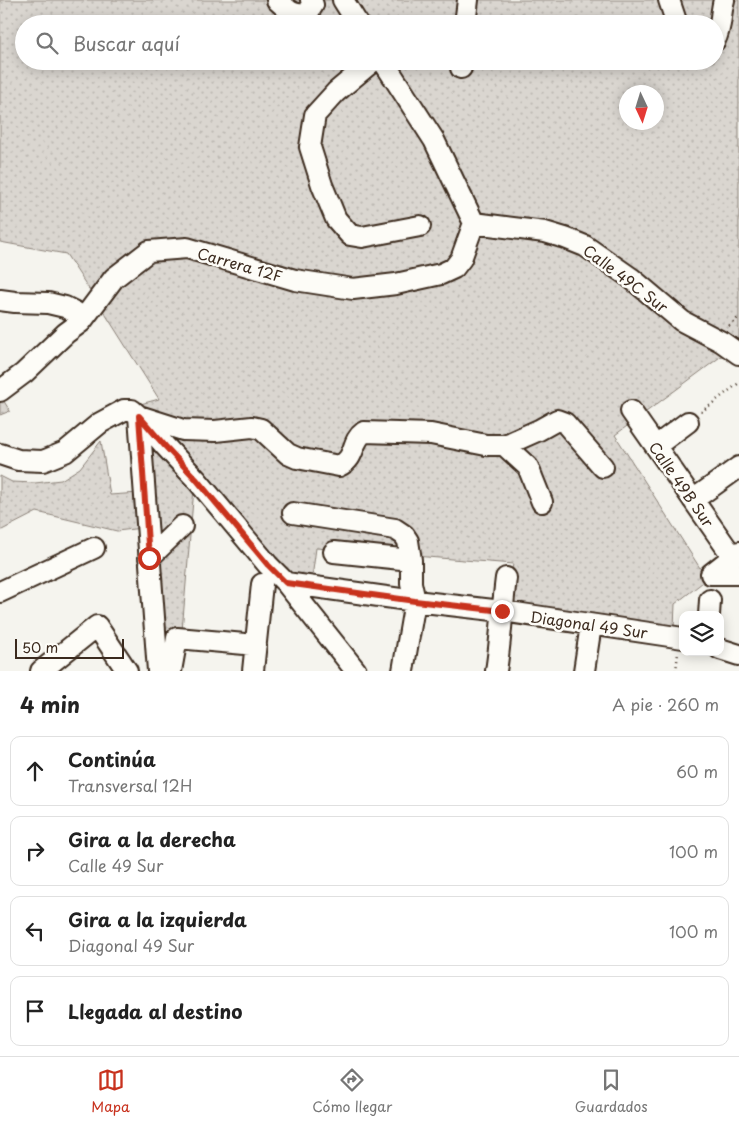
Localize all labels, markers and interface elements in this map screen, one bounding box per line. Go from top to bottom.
search box [15,15,724,70]
icon: search [33,29,61,57]
text: Buscar aquí [73,29,180,57]
north arrow [619,85,664,130]
street label: Calle 49C Sur [579,238,673,318]
street label: Carrera 12F [195,241,286,287]
street label: Calle 49B Sur [644,436,720,532]
route start [138,547,161,570]
route end [491,600,514,623]
street label: Diagonal 49 Sur [529,604,649,644]
map controls [679,611,724,656]
button: layers [679,611,724,656]
scale bar [15,636,124,659]
text: 50 m [22,637,58,658]
text: 4 min [20,688,80,720]
text: A pie · 260 m [612,692,719,716]
text: Continúa [68,745,156,773]
icon: ahead [21,757,49,785]
text: 60 m [676,759,718,783]
text: Transversal 12H [68,773,192,797]
text: Gira a la derecha [68,825,236,853]
icon: right [21,837,49,865]
text: 100 m [669,839,718,863]
text: Calle 49 Sur [68,853,163,877]
text: Gira a la izquierda [68,905,247,933]
icon: left [21,917,49,945]
text: 100 m [669,919,718,943]
text: Diagonal 49 Sur [68,933,194,957]
icon: arrive [21,997,49,1025]
text: Llegada al destino [68,997,242,1025]
tab: Mapa [91,1066,130,1117]
tab: Cómo llegar [312,1066,392,1117]
tab: Guardados [575,1066,648,1117]

